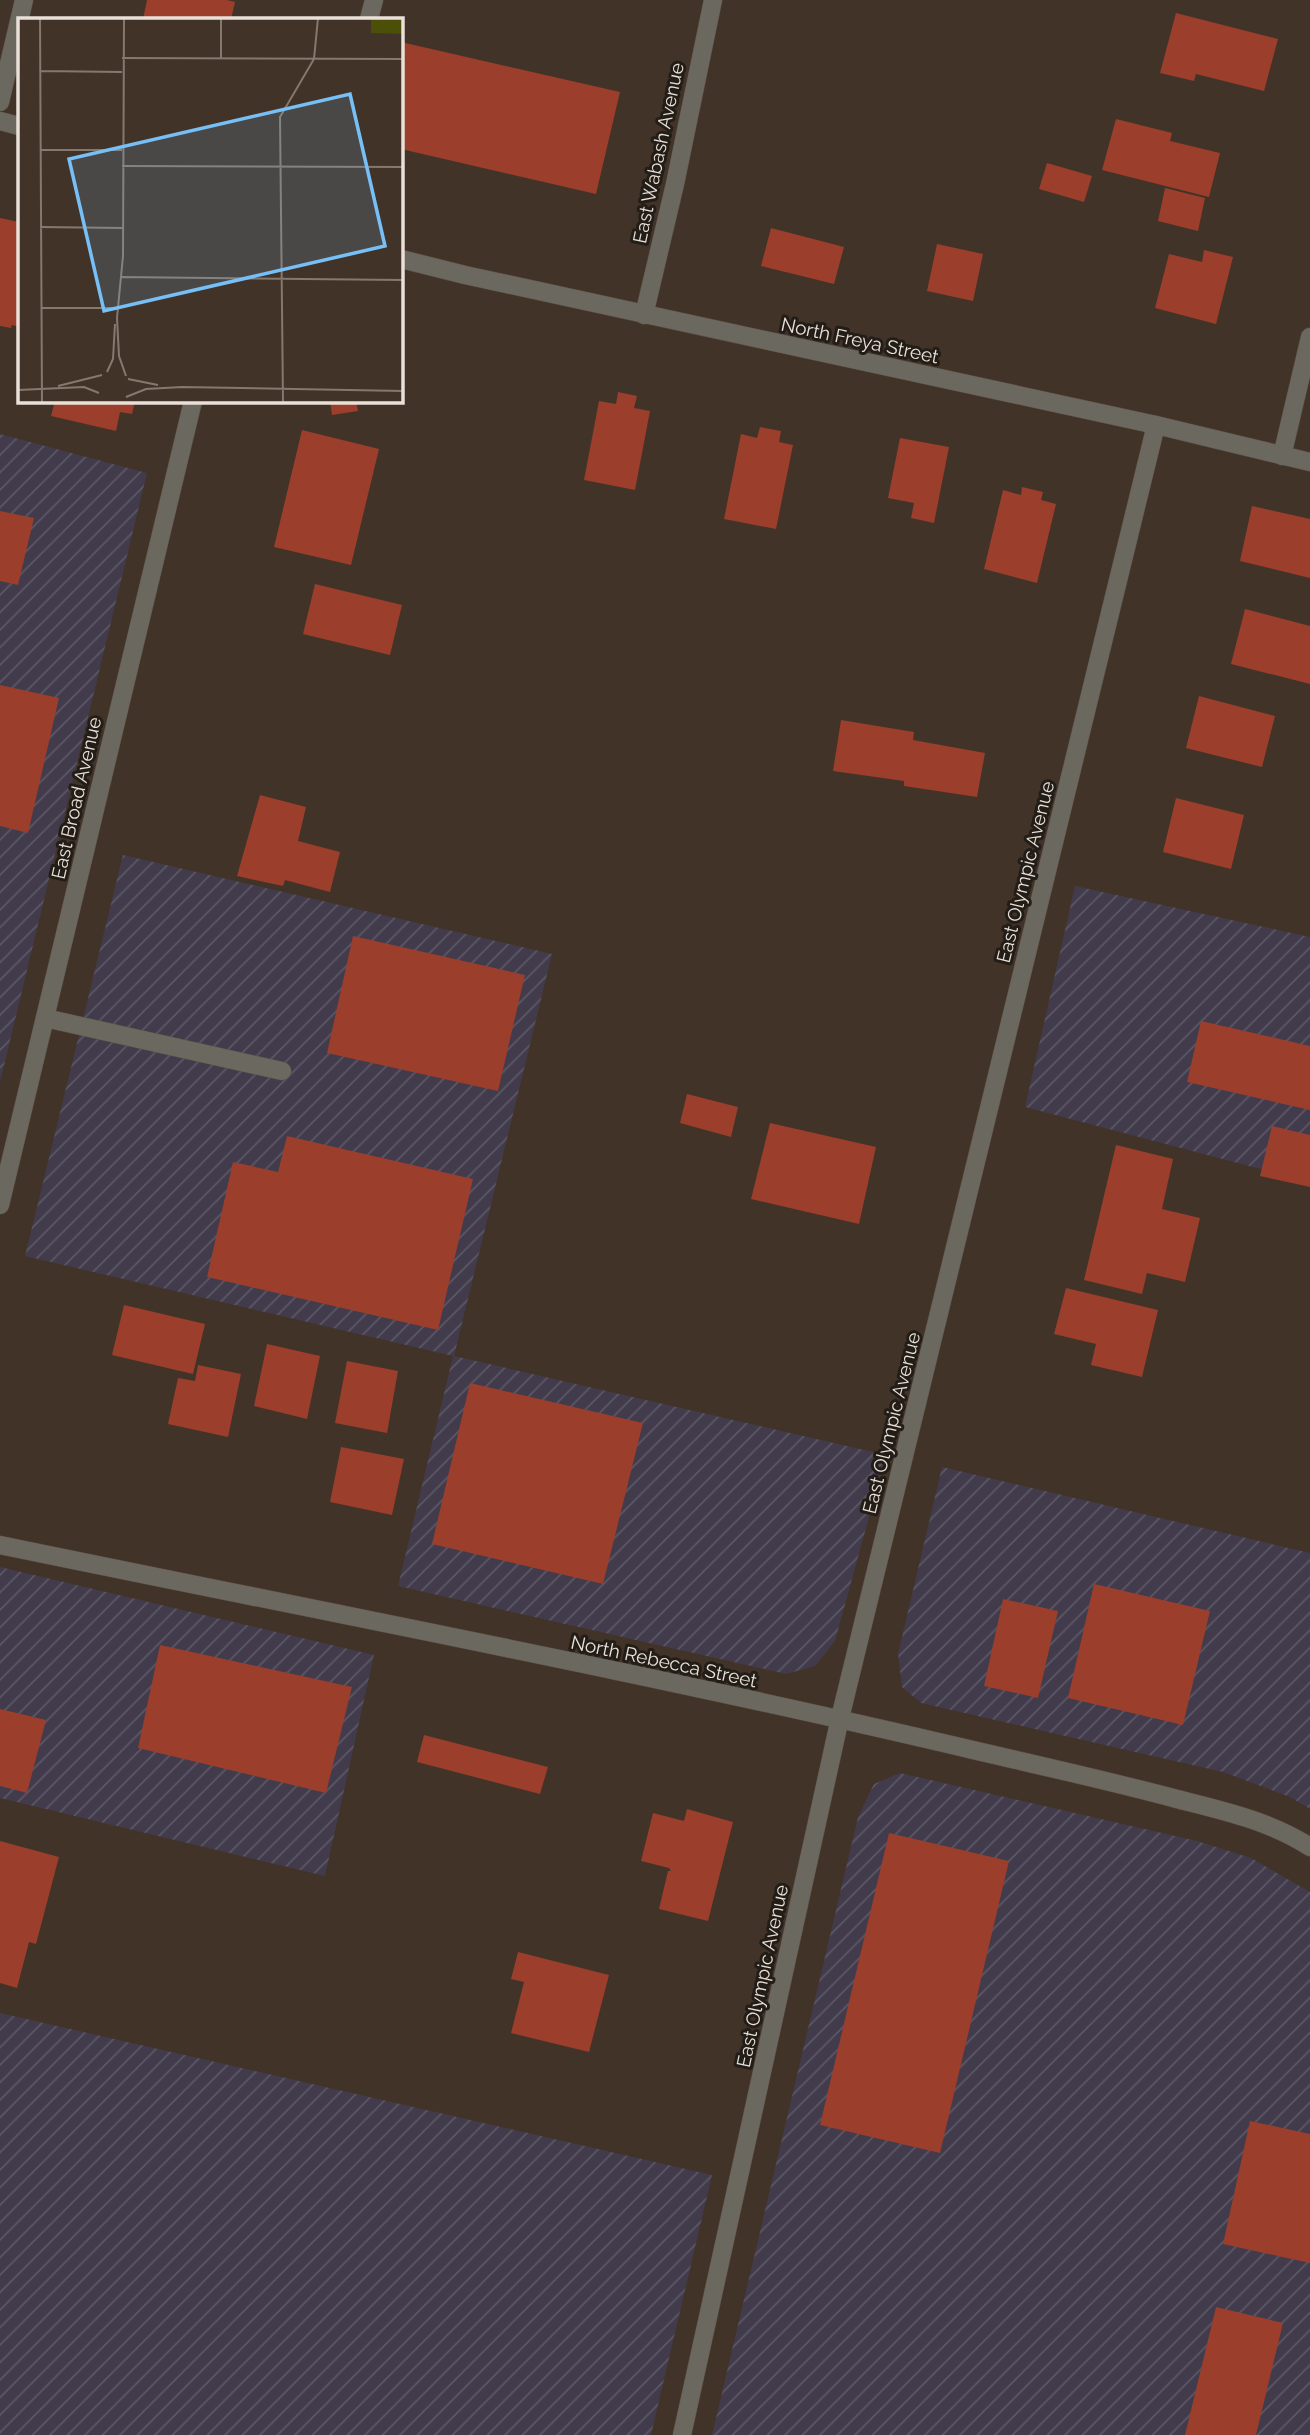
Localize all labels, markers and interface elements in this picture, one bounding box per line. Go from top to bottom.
inset map [18,18,402,402]
street label: East Wabash Avenue [628,61,688,245]
street label: North Freya Street [779,313,941,368]
street label: East Broad Avenue [47,715,105,881]
street label: East Olympic Avenue [992,779,1058,965]
street label: East Olympic Avenue [858,1330,924,1516]
street label: North Rebecca Street [569,1631,760,1692]
street label: East Olympic Avenue [732,1883,792,2069]

